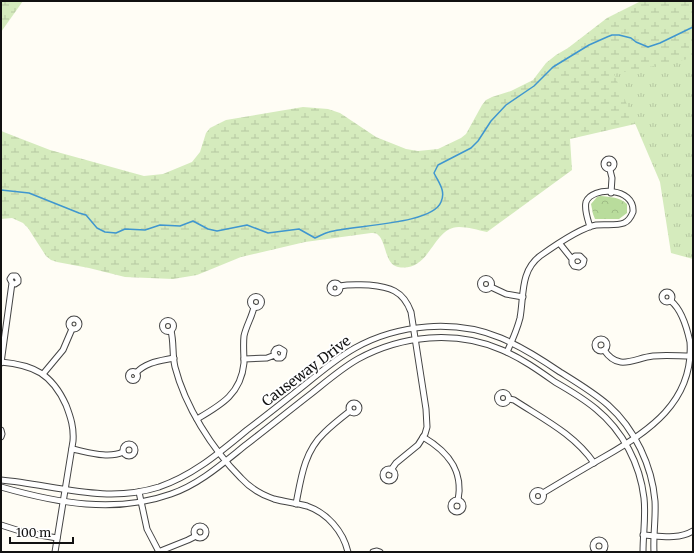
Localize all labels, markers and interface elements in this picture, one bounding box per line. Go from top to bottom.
street label: Causeway Drive [258,332,354,410]
scale bar [10,519,73,545]
text: 100 m [16,525,51,540]

